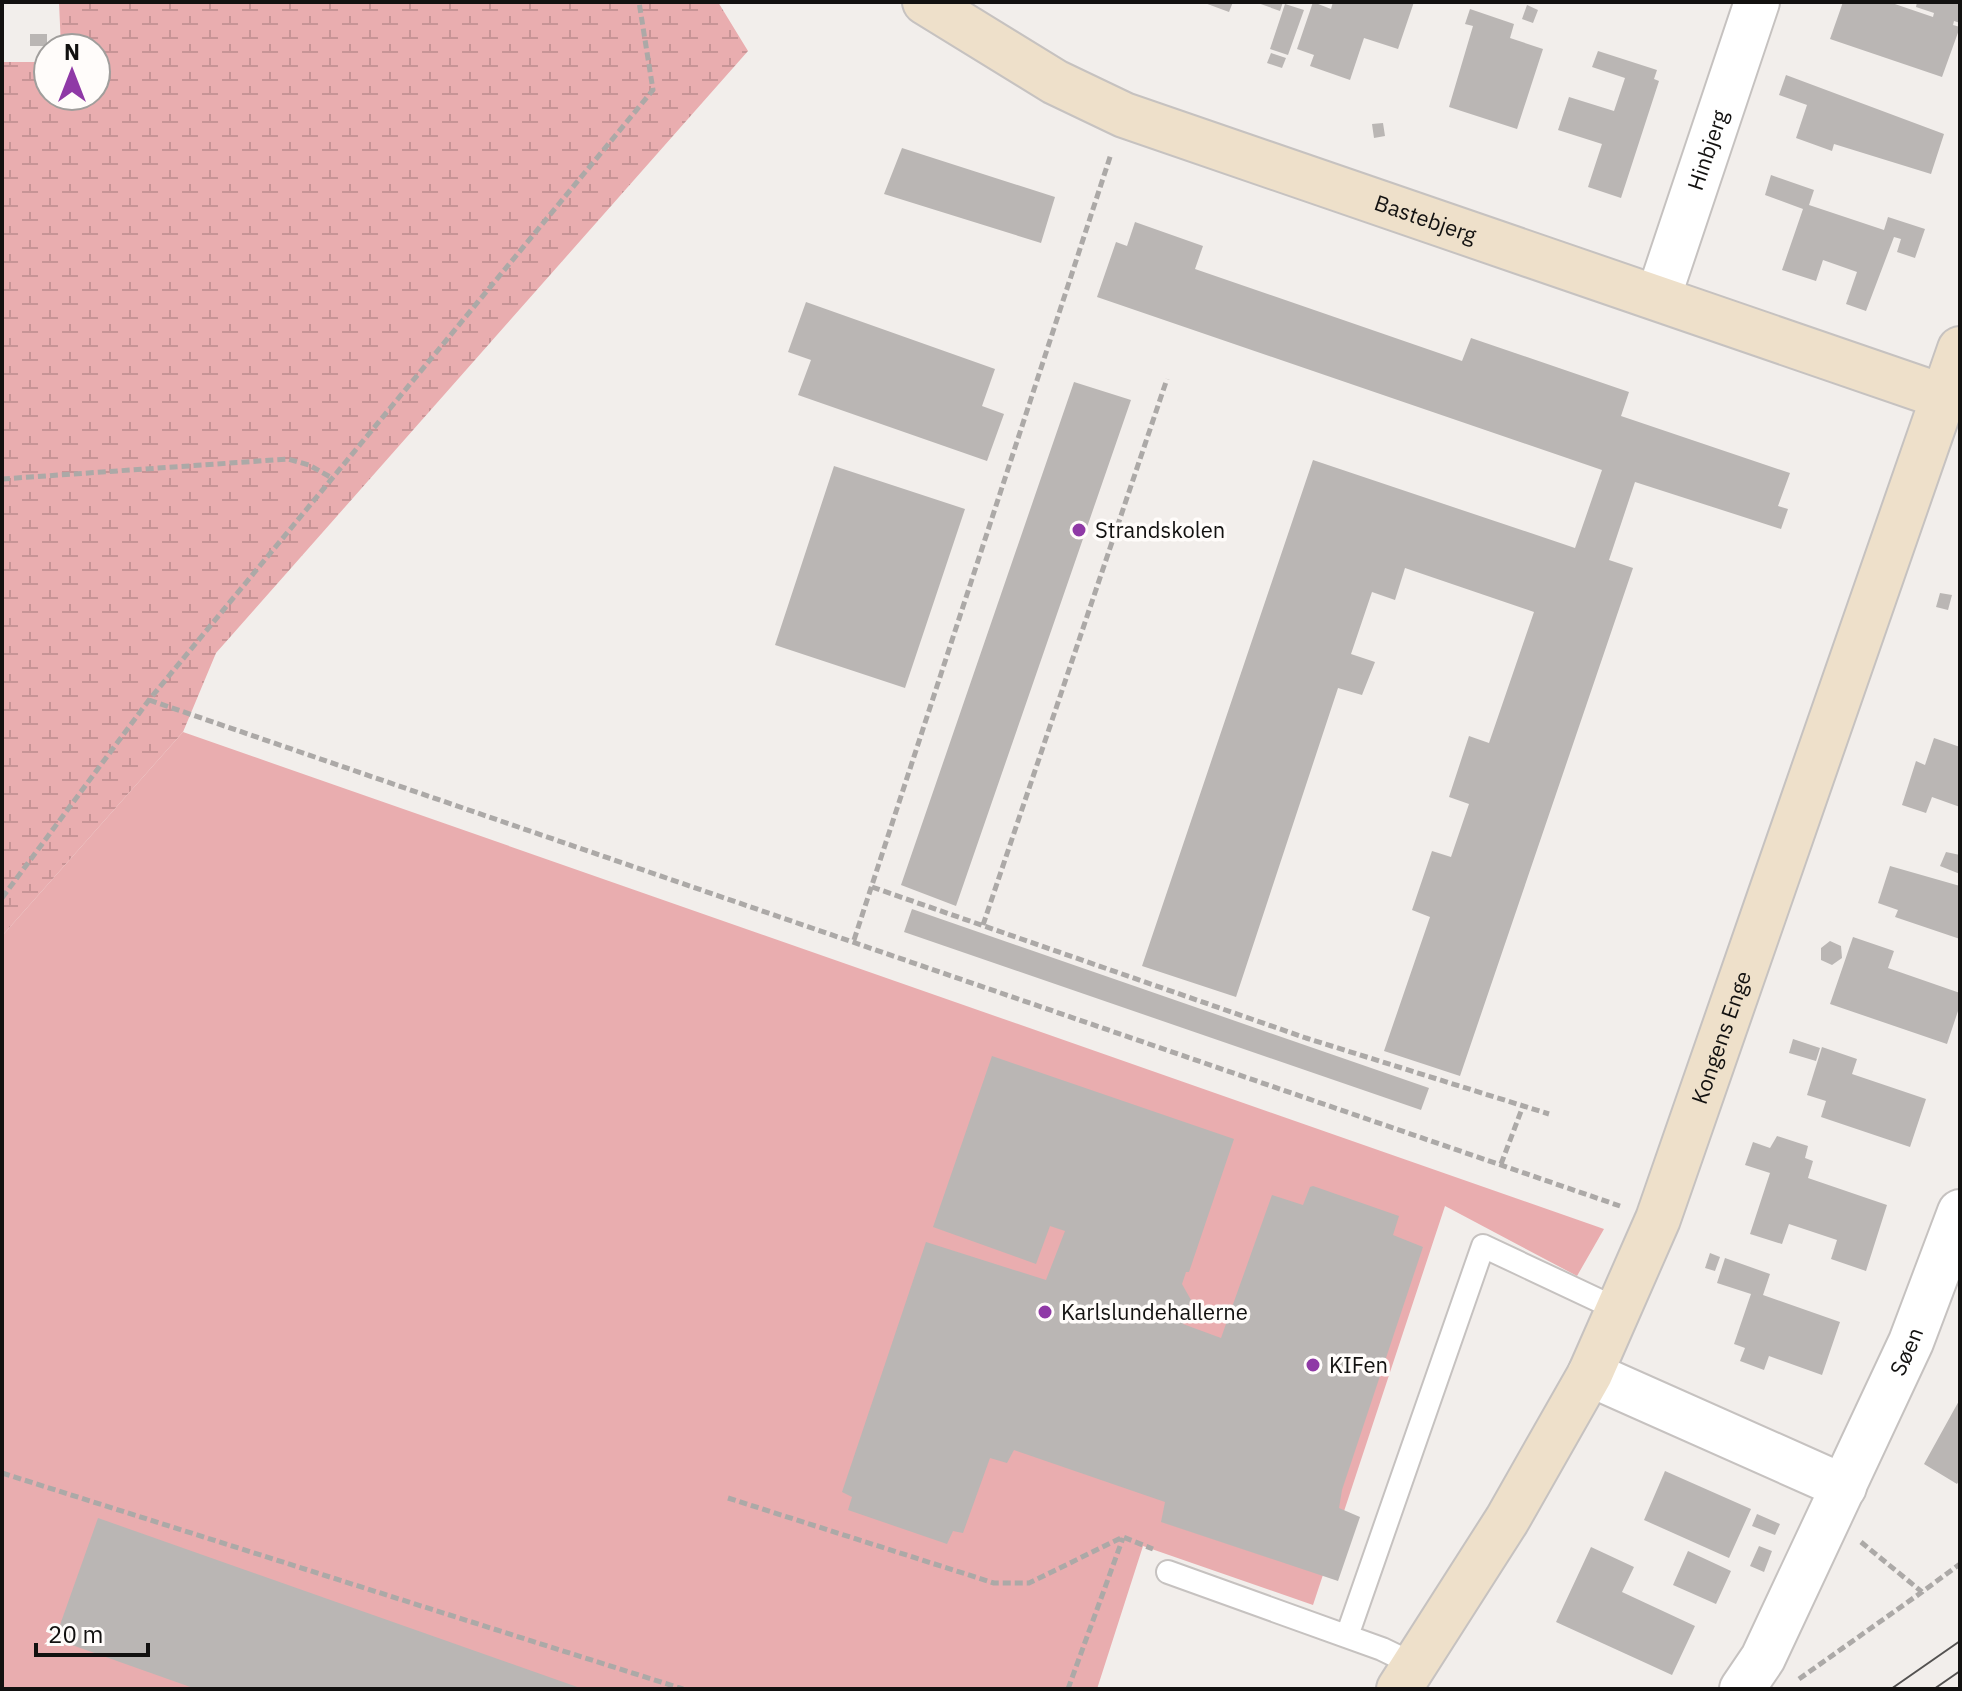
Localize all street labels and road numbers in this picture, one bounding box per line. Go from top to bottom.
street label: Hinbjerg [1680,106,1734,194]
street label: Bastebjerg [1371,187,1481,249]
street label: Kongens Enge [1684,967,1757,1108]
street label: Søen [1882,1323,1929,1380]

